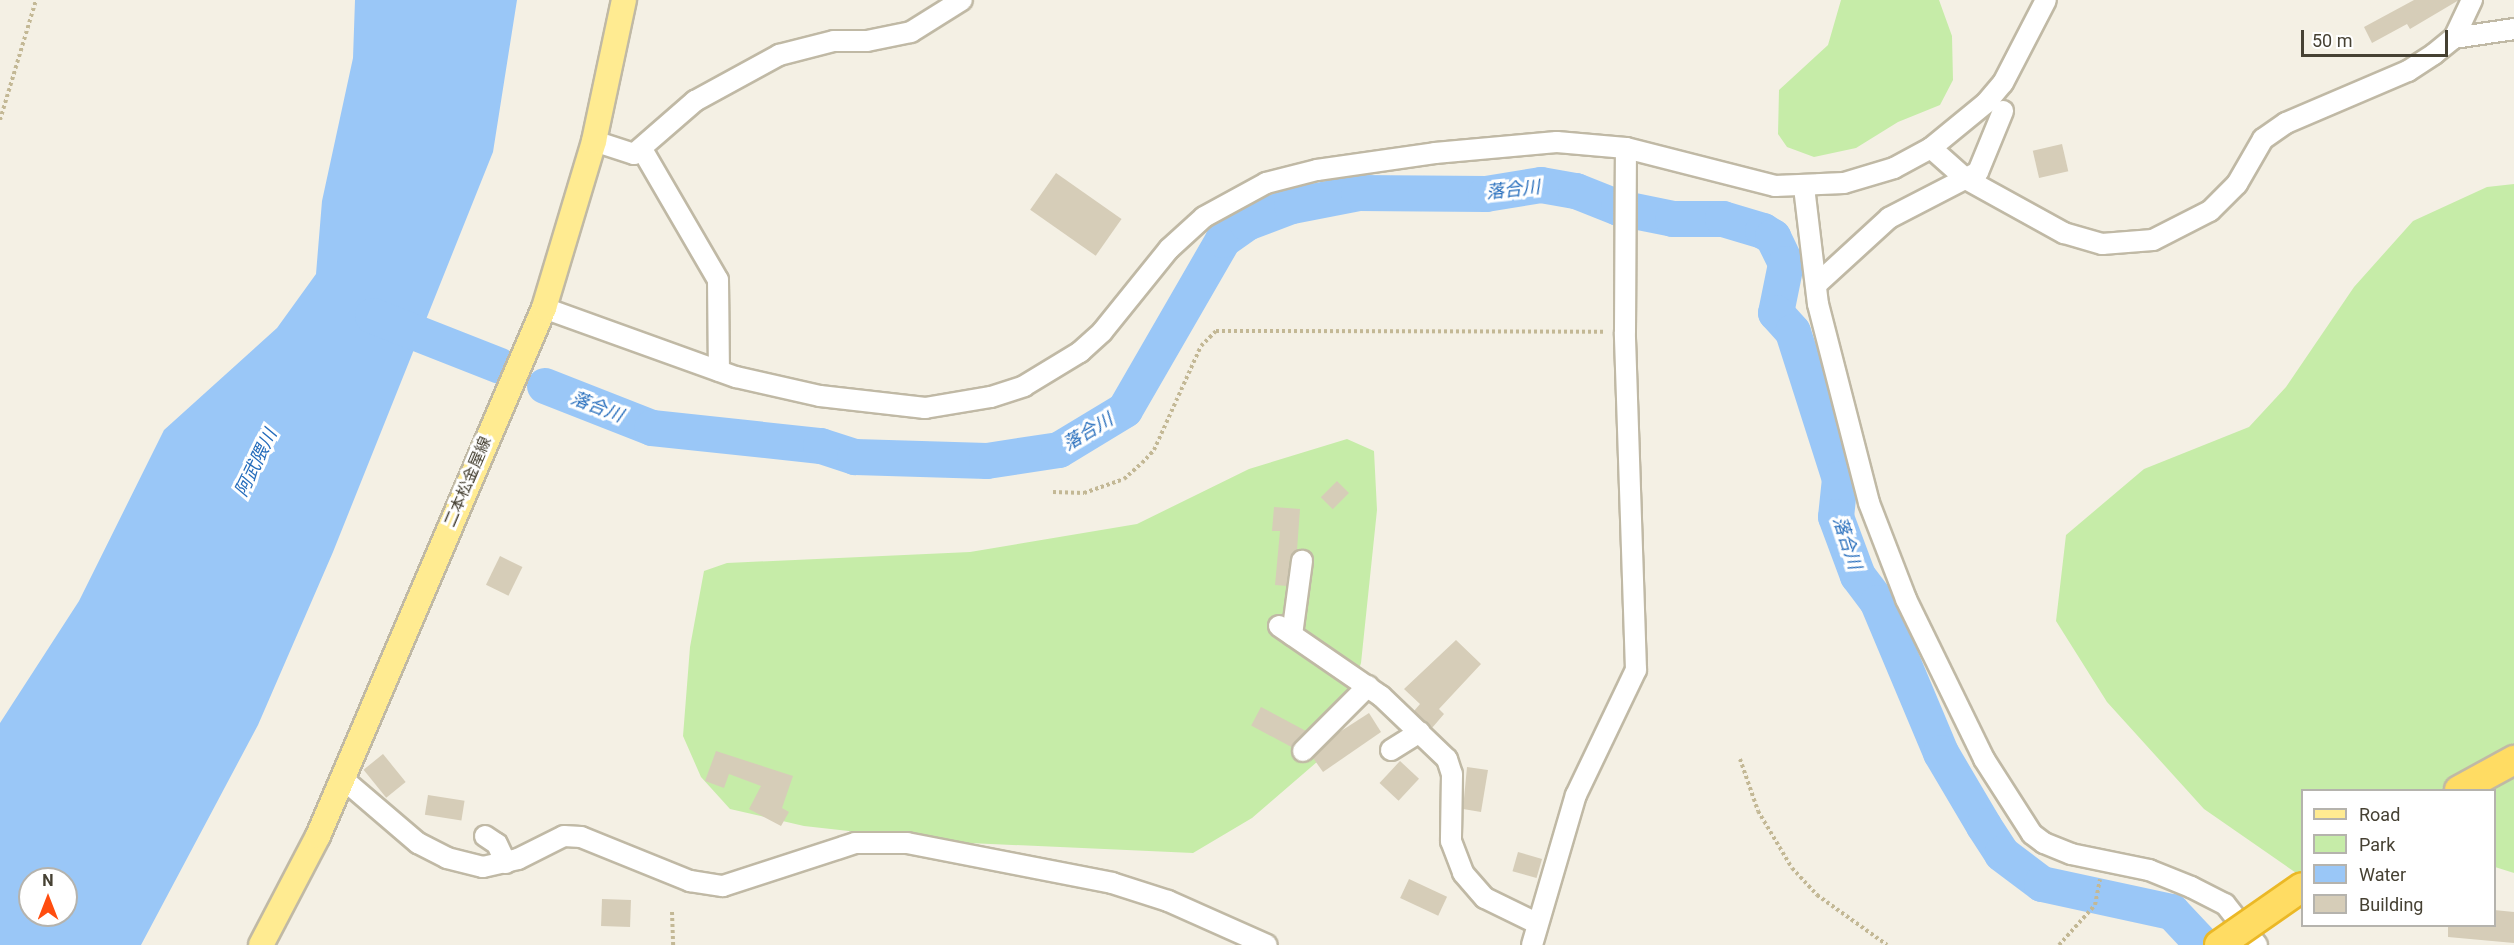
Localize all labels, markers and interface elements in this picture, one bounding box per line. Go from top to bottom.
scale bar [2304,18,2451,56]
text: 50 m [2312,30,2352,51]
water label: 落合川 [1485,176,1541,204]
water label: 落合川 [568,387,626,427]
water label: 落合川 [1059,409,1117,455]
water label: 阿武隈川 [231,426,281,500]
street label: 二本松金屋線 [440,434,496,530]
water label: 落合川 [1828,514,1866,572]
legend [2301,789,2496,927]
text: Road [2359,804,2400,825]
text: Park [2359,834,2395,855]
text: Water [2359,864,2406,885]
north arrow [18,867,78,927]
text: N [42,871,54,890]
text: Building [2359,894,2423,915]

